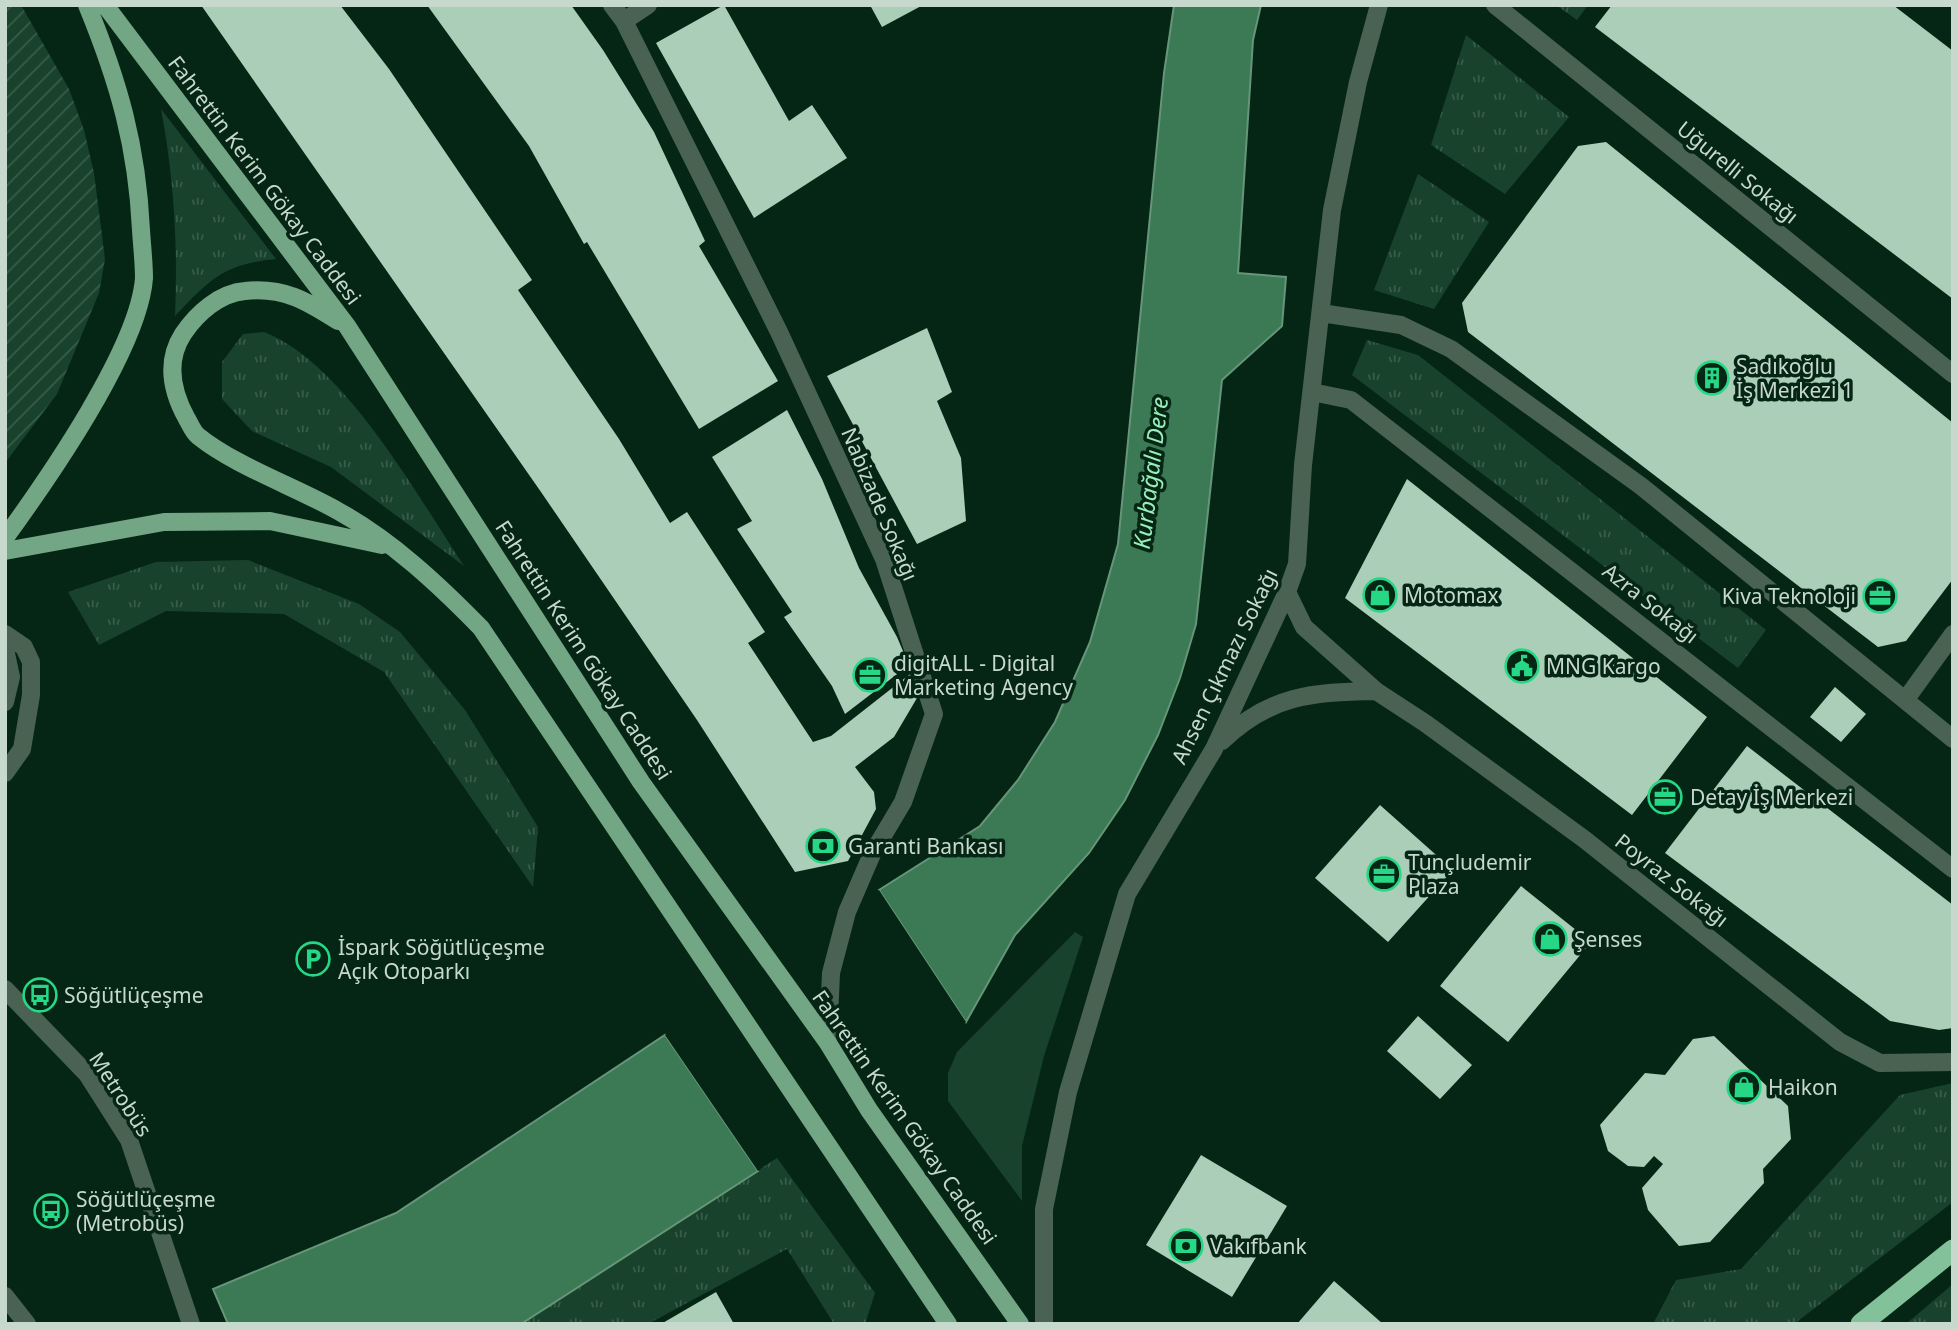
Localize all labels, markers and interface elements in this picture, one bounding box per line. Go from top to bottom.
street label: Fahrettin Kerim Gökay Caddesi [162,50,368,310]
street label: Uğurelli Sokağı [1671,114,1805,230]
place label: Sadıkoğlu İş Merkezi 1 [1736,352,1854,404]
building icon: Sadıkoğlu İş Merkezi 1 [1693,359,1731,397]
water label: Kurbağalı Dere [1125,395,1175,551]
street label: Nabizade Sokağı [835,423,925,585]
street label: Fahrettin Kerim Gökay Caddesi [489,515,679,785]
street label: Azra Sokağı [1597,557,1705,649]
street label: Ahsen Çıkmazı Sokağı [1164,564,1284,768]
shop icon: Motomax [1361,576,1399,614]
office icon: Kiva Teknoloji [1861,577,1899,615]
place label: Motomax [1404,581,1499,609]
place label: Kiva Teknoloji [1722,582,1856,610]
public building icon: MNG Kargo [1503,647,1541,685]
place label: digitALL - Digital Marketing Agency [894,649,1073,701]
place label: MNG Kargo [1546,652,1661,680]
office icon: digitALL - Digital Marketing Agency [851,656,889,694]
office icon: Detay İş Merkezi [1646,778,1684,816]
place label: Detay İş Merkezi [1690,783,1853,811]
bank icon: Garanti Bankası [804,827,842,865]
street label: Poyraz Sokağı [1610,827,1734,933]
place label: Garanti Bankası [848,832,1003,860]
place label: Tunçludemir Plaza [1408,848,1532,900]
office icon: Tunçludemir Plaza [1365,855,1403,893]
shop icon: Şenses [1531,920,1569,958]
place label: Şenses [1574,925,1642,953]
place label: İspark Söğütlüçeşme Açık Otoparkı [338,933,545,985]
parking icon: İspark Söğütlüçeşme Açık Otoparkı [294,940,332,978]
bus stop icon: Söğütlüçeşme [21,976,59,1014]
place label: Söğütlüçeşme [64,981,204,1009]
street label: Fahrettin Kerim Gökay Caddesi [806,984,1004,1250]
street label: Metrobüs [83,1046,159,1142]
shop icon: Haikon [1725,1068,1763,1106]
place label: Haikon [1768,1073,1838,1101]
place label: Söğütlüçeşme (Metrobüs) [76,1185,216,1237]
bus stop icon: Söğütlüçeşme (Metrobüs) [32,1192,70,1230]
bank icon: Vakıfbank [1167,1227,1205,1265]
place label: Vakıfbank [1210,1232,1307,1260]

